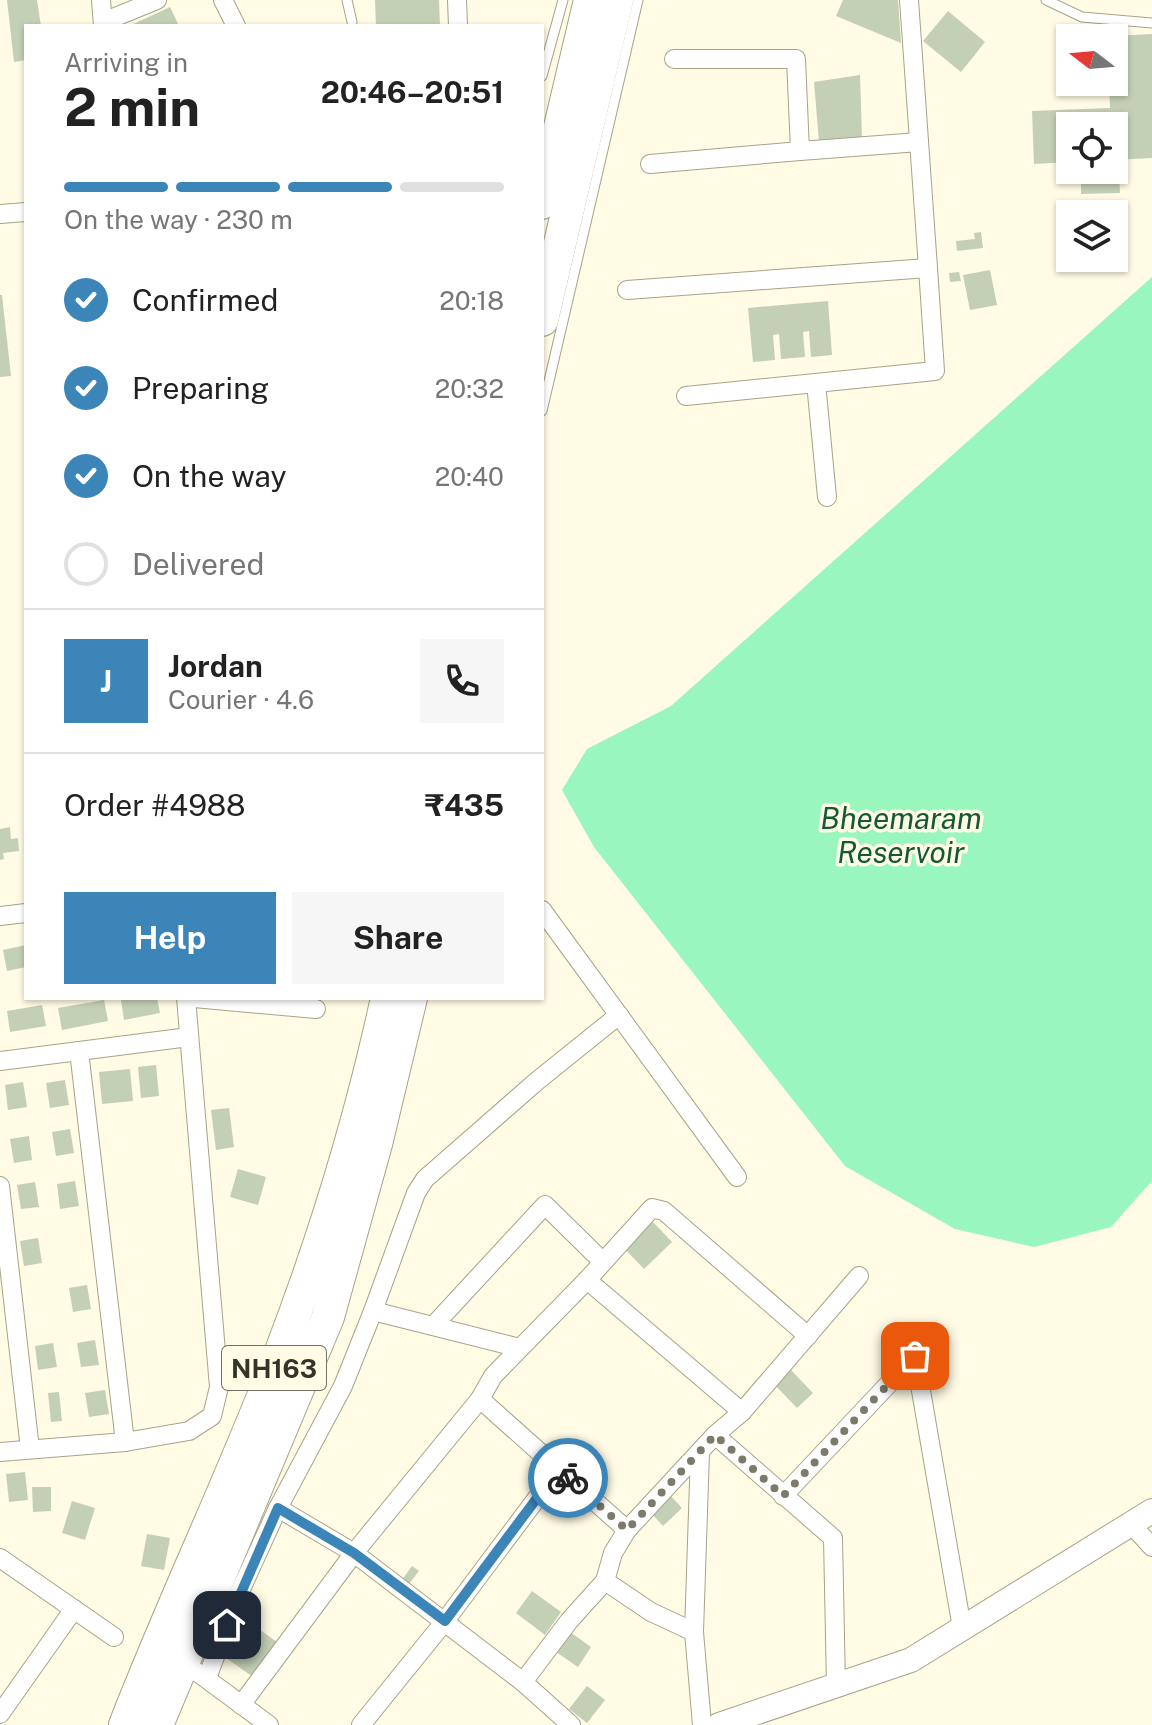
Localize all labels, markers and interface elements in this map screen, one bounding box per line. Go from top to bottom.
north arrow [1056,24,1128,96]
map controls [1056,24,1128,272]
text: Arriving in [64,47,188,78]
text: 20:46–20:51 [321,74,504,110]
text: 2 min [64,77,200,138]
button: locate [1056,112,1128,184]
button: layers [1056,200,1128,272]
text: On the way · 230 m [64,204,293,235]
icon: check [64,278,108,322]
text: Confirmed [132,282,278,318]
text: 20:18 [439,285,504,316]
icon: check [64,366,108,410]
text: Preparing [132,370,269,406]
text: 20:32 [435,373,504,404]
icon: check [64,454,108,498]
text: On the way [132,458,286,494]
text: 20:40 [435,461,504,492]
text: Delivered [132,546,264,582]
button: phone [420,639,504,723]
text: Jordan [168,648,263,684]
text: J [100,663,112,699]
text: Courier · 4.6 [168,684,314,715]
text: Order #4988 [64,787,245,823]
text: ₹435 [425,787,504,823]
water label: Bheemaram Reservoir [820,800,982,870]
button: Help [64,892,276,984]
button: Share [292,892,504,984]
pin [881,1322,949,1390]
icon: bag [893,1334,937,1378]
road number: NH163 [222,1346,326,1390]
courier [528,1438,608,1518]
icon: bike [546,1456,590,1500]
pin [193,1591,261,1659]
icon: home [205,1603,249,1647]

